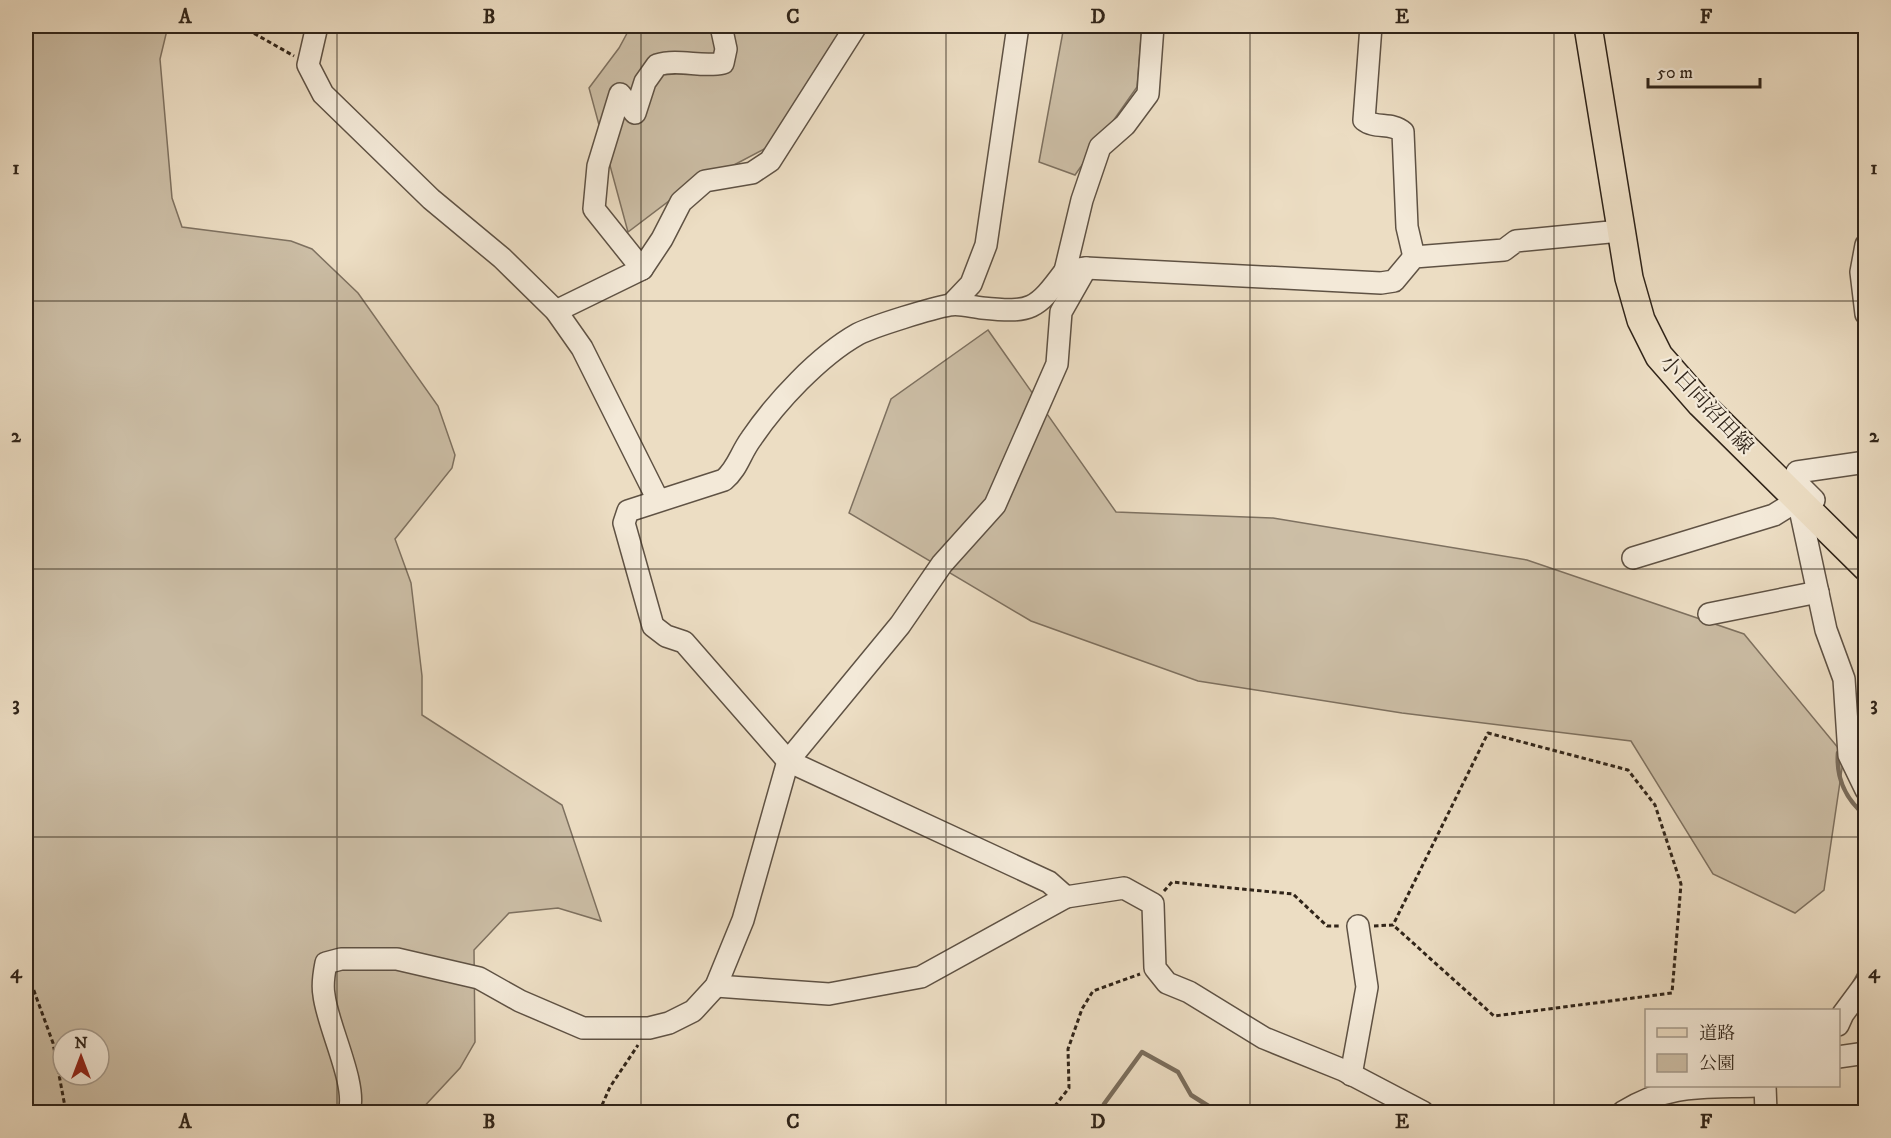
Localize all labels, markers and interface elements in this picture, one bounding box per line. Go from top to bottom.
text: A [178,5,193,30]
text: B [483,5,495,30]
text: C [786,5,800,30]
text: D [1091,5,1106,30]
text: E [1395,5,1409,30]
text: F [1700,5,1713,30]
scale bar [1648,51,1760,89]
text: 50 m [1657,62,1693,84]
text: 1 [12,156,20,181]
text: 1 [1870,156,1878,181]
street label: 小日向沼田線 [1654,350,1758,460]
text: 2 [11,424,22,449]
text: 2 [1869,424,1880,449]
text: 3 [12,692,20,717]
text: 3 [1870,692,1878,717]
text: 4 [10,960,23,985]
text: 4 [1868,960,1881,985]
legend [1645,1009,1840,1087]
text: 道路 [1699,1023,1735,1045]
north arrow [51,1027,111,1087]
text: N [74,1033,88,1053]
text: 公園 [1699,1053,1735,1075]
text: A [178,1110,193,1135]
text: B [483,1110,495,1135]
text: C [786,1110,800,1135]
text: D [1091,1110,1106,1135]
text: E [1395,1110,1409,1135]
text: F [1700,1110,1713,1135]

